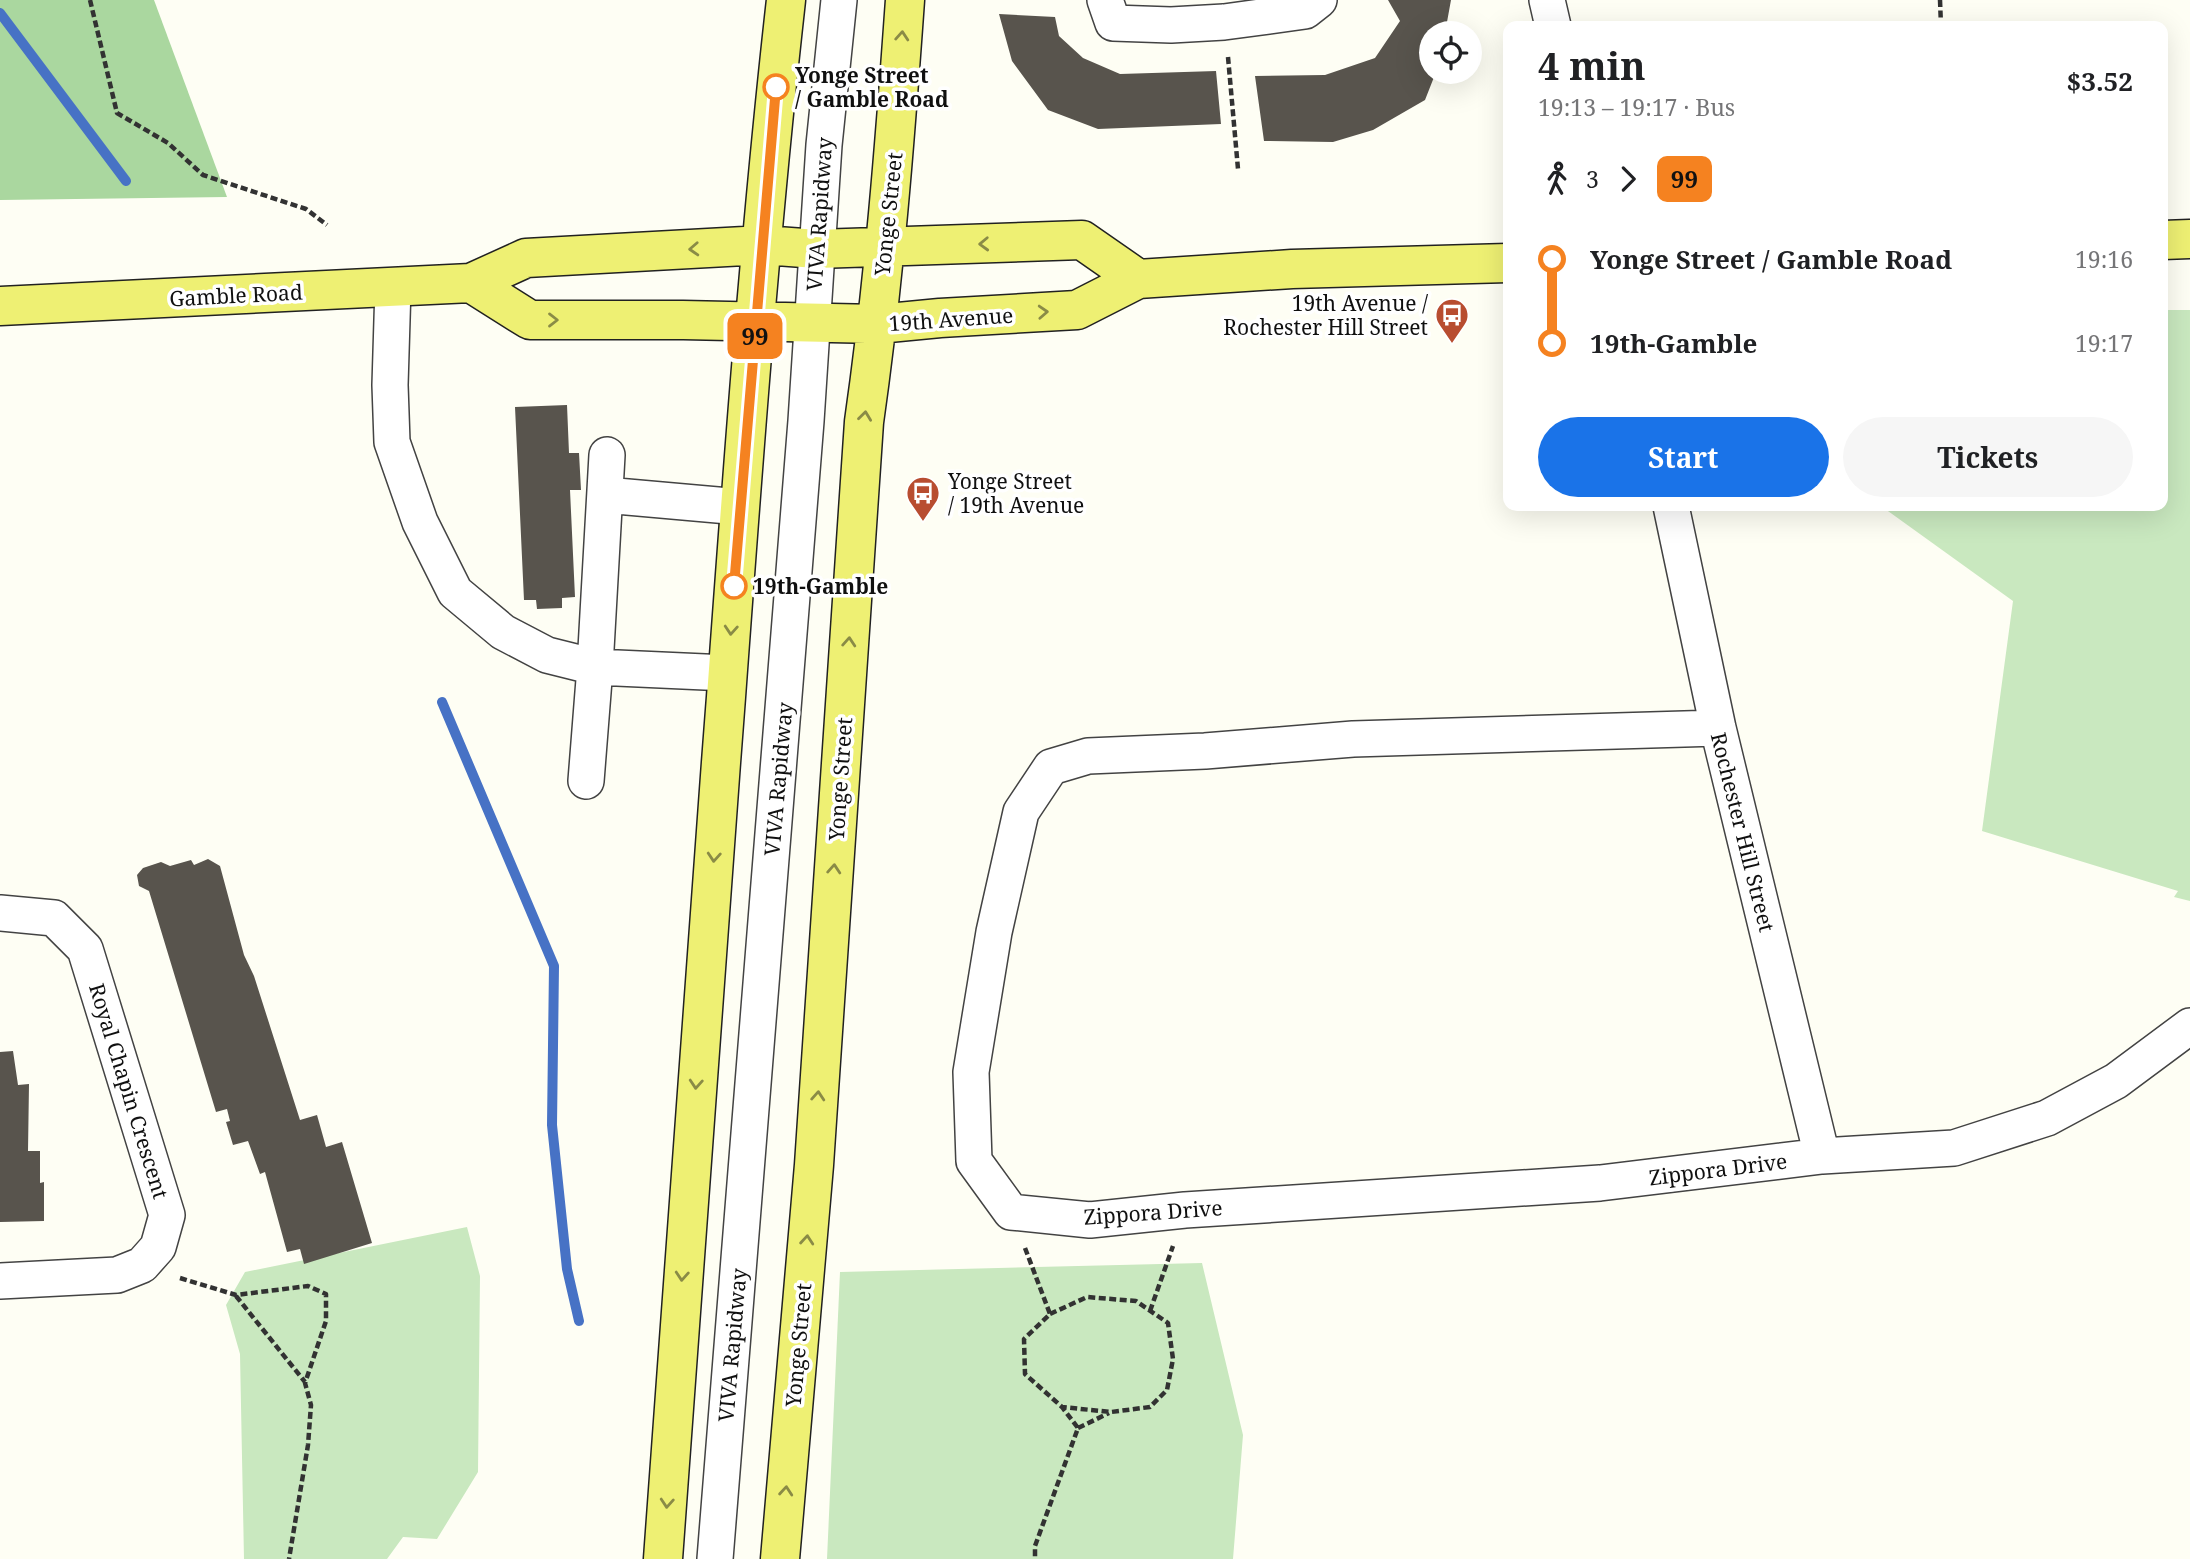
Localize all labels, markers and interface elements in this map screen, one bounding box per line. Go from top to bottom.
map controls [1419,21,1482,84]
button: locate [1419,21,1482,84]
one-way arrow [895,31,910,42]
text: 4 min [1538,39,1646,91]
place label: Yonge Street / Gamble Road [795,61,949,113]
text: $3.52 [2067,63,2133,99]
marker: Yonge Street / Gamble Road [763,74,789,100]
text: 19:13 – 19:17 · Bus [1538,91,1735,123]
street label: VIVA Rapidway [800,136,838,292]
street label: Yonge Street [867,151,908,278]
icon: walk [1538,160,1576,198]
icon: forward [1609,160,1647,198]
text: 99 [1671,162,1698,195]
text: 3 [1586,163,1599,195]
one-way arrow [978,236,989,251]
one-way arrow [689,241,700,256]
text: Yonge Street / Gamble Road [1590,241,1952,277]
text: 19:16 [2075,243,2133,275]
street label: Gamble Road [169,278,303,312]
place label: 19th Avenue / Rochester Hill Street [1223,289,1429,341]
bus stop icon: 19th Avenue / Rochester Hill Street [1433,296,1471,345]
street label: 19th Avenue [888,301,1014,337]
one-way arrow [1038,305,1049,320]
one-way arrow [548,312,559,328]
line badge: 99 [724,313,786,359]
text: 99 [741,319,769,352]
text: 19th-Gamble [1590,325,1757,361]
text: 19:17 [2075,327,2133,359]
one-way arrow [857,410,872,421]
button: Start [1538,417,1829,497]
button: Tickets [1843,417,2133,497]
place label: Yonge Street / 19th Avenue [947,467,1084,519]
bus stop icon: Yonge Street / 19th Avenue [904,474,942,523]
place label: 19th-Gamble [753,572,888,600]
marker: 19th-Gamble [721,573,747,599]
one-way arrow [724,625,739,636]
one-way arrow [841,637,856,648]
street label: VIVA Rapidway [757,701,799,857]
street label: Yonge Street [822,716,858,843]
street label: Rochester Hill Street [1705,729,1781,935]
one-way arrow [706,852,721,863]
one-way arrow [826,864,841,875]
street label: Royal Chapin Crescent [83,980,175,1202]
one-way arrow [689,1078,704,1089]
one-way arrow [811,1091,826,1102]
street label: Zippora Drive [1647,1147,1789,1191]
street label: Zippora Drive [1083,1193,1223,1231]
one-way arrow [799,1234,814,1245]
street label: VIVA Rapidway [711,1267,753,1423]
one-way arrow [675,1270,690,1281]
street label: Yonge Street [779,1282,817,1409]
one-way arrow [778,1485,793,1497]
one-way arrow [660,1497,675,1508]

